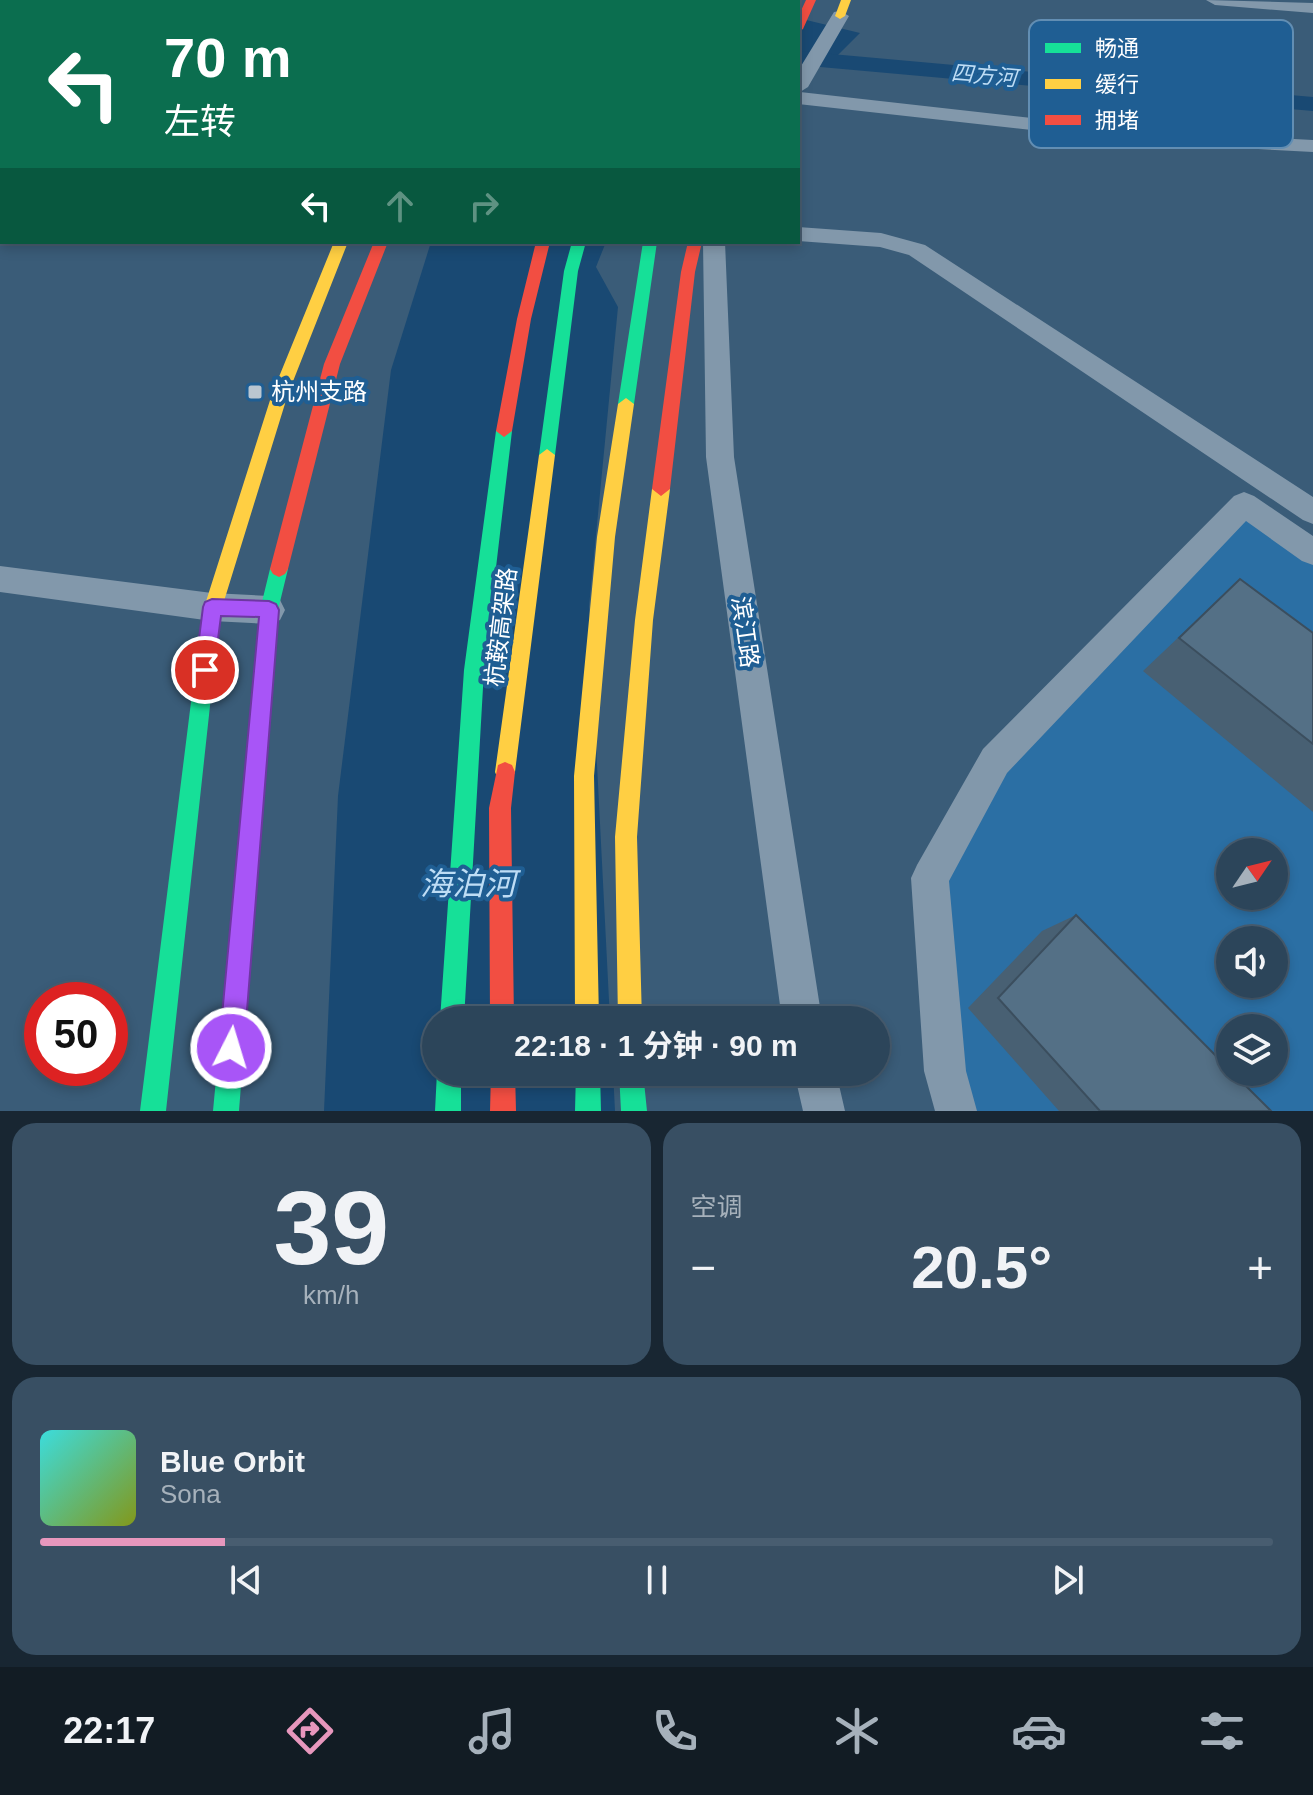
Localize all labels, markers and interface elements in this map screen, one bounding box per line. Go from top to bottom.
legend [1029,20,1293,148]
text: 70 m [164,26,292,89]
icon: left [32,32,136,136]
text: 畅通 [1095,36,1139,61]
water label: 四方河 [950,60,1022,91]
text: 缓行 [1095,72,1139,97]
text: 左转 [164,101,236,142]
text: 拥堵 [1095,108,1139,133]
icon: left [294,184,338,228]
icon: ahead [378,184,422,228]
icon: right [462,184,506,228]
place label: 杭州支路 [271,378,367,405]
marker: 杭州支路 [246,383,264,401]
street label: 杭鞍高架路 [480,566,521,688]
street label: 滨江路 [727,594,764,669]
pin [171,636,239,704]
icon: arrive [183,648,227,692]
north arrow [1216,838,1288,910]
map controls [1216,838,1288,1086]
water label: 海泊河 [420,866,522,902]
button: sound [1216,926,1288,998]
speed limit sign: 50 [24,982,128,1086]
position arrow [189,1006,273,1090]
button: layers [1216,1014,1288,1086]
text: 22:18 · 1 分钟 · 90 m [514,1029,798,1062]
text: 39 [273,1170,389,1286]
text: 空调 [691,1192,743,1222]
text: 20.5° [911,1234,1052,1301]
text: − [691,1243,716,1292]
text: + [1247,1243,1273,1292]
text: km/h [303,1280,359,1310]
text: Blue Orbit [160,1445,305,1478]
text: Sona [160,1479,221,1509]
icon: previous [224,1558,268,1602]
icon: pause [635,1558,679,1602]
icon: next [1046,1558,1090,1602]
icon: directions [282,1703,338,1759]
icon: music [464,1703,520,1759]
icon: phone [647,1703,703,1759]
icon: climate [829,1703,885,1759]
icon: car [1011,1703,1067,1759]
icon: filters [1194,1703,1250,1759]
text: 22:17 [63,1710,155,1751]

